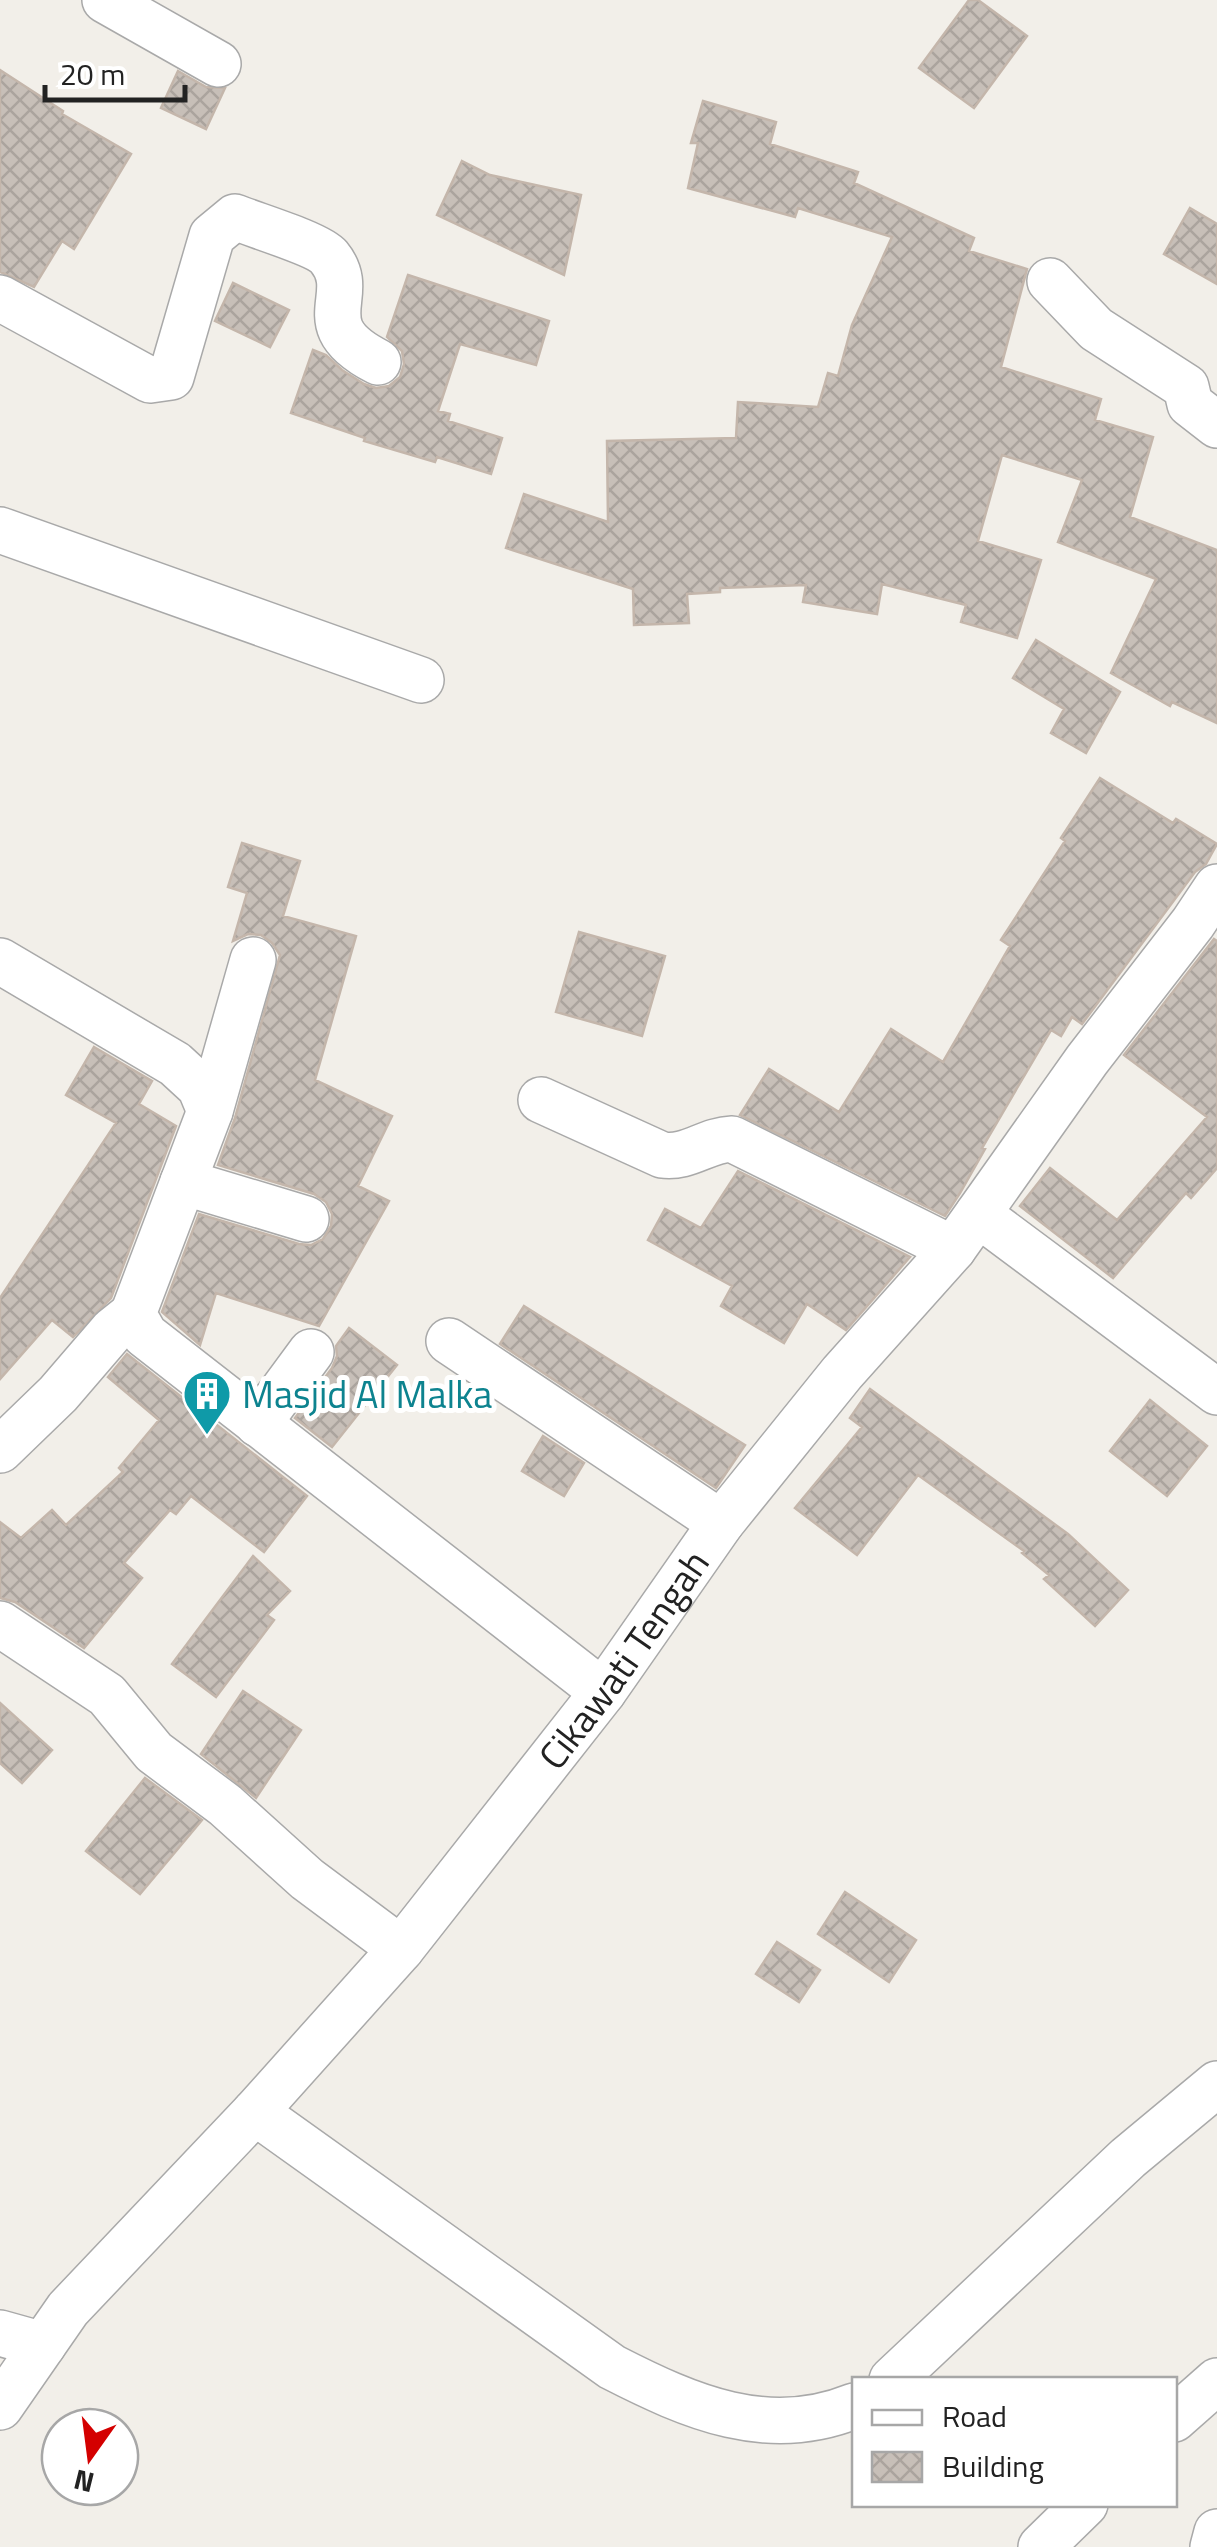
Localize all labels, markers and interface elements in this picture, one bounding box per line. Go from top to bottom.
scale bar [45,40,185,102]
text: 20 m [60,51,125,97]
place label: Masjid Al Malka [242,1365,492,1423]
building icon: Masjid Al Malka [181,1368,233,1436]
street label: Cikawati Tengah [524,1538,723,1782]
legend [852,2377,1177,2507]
text: Road [942,2393,1007,2439]
north arrow [40,2407,140,2507]
text: Building [942,2443,1044,2489]
text: N [69,2459,98,2505]

